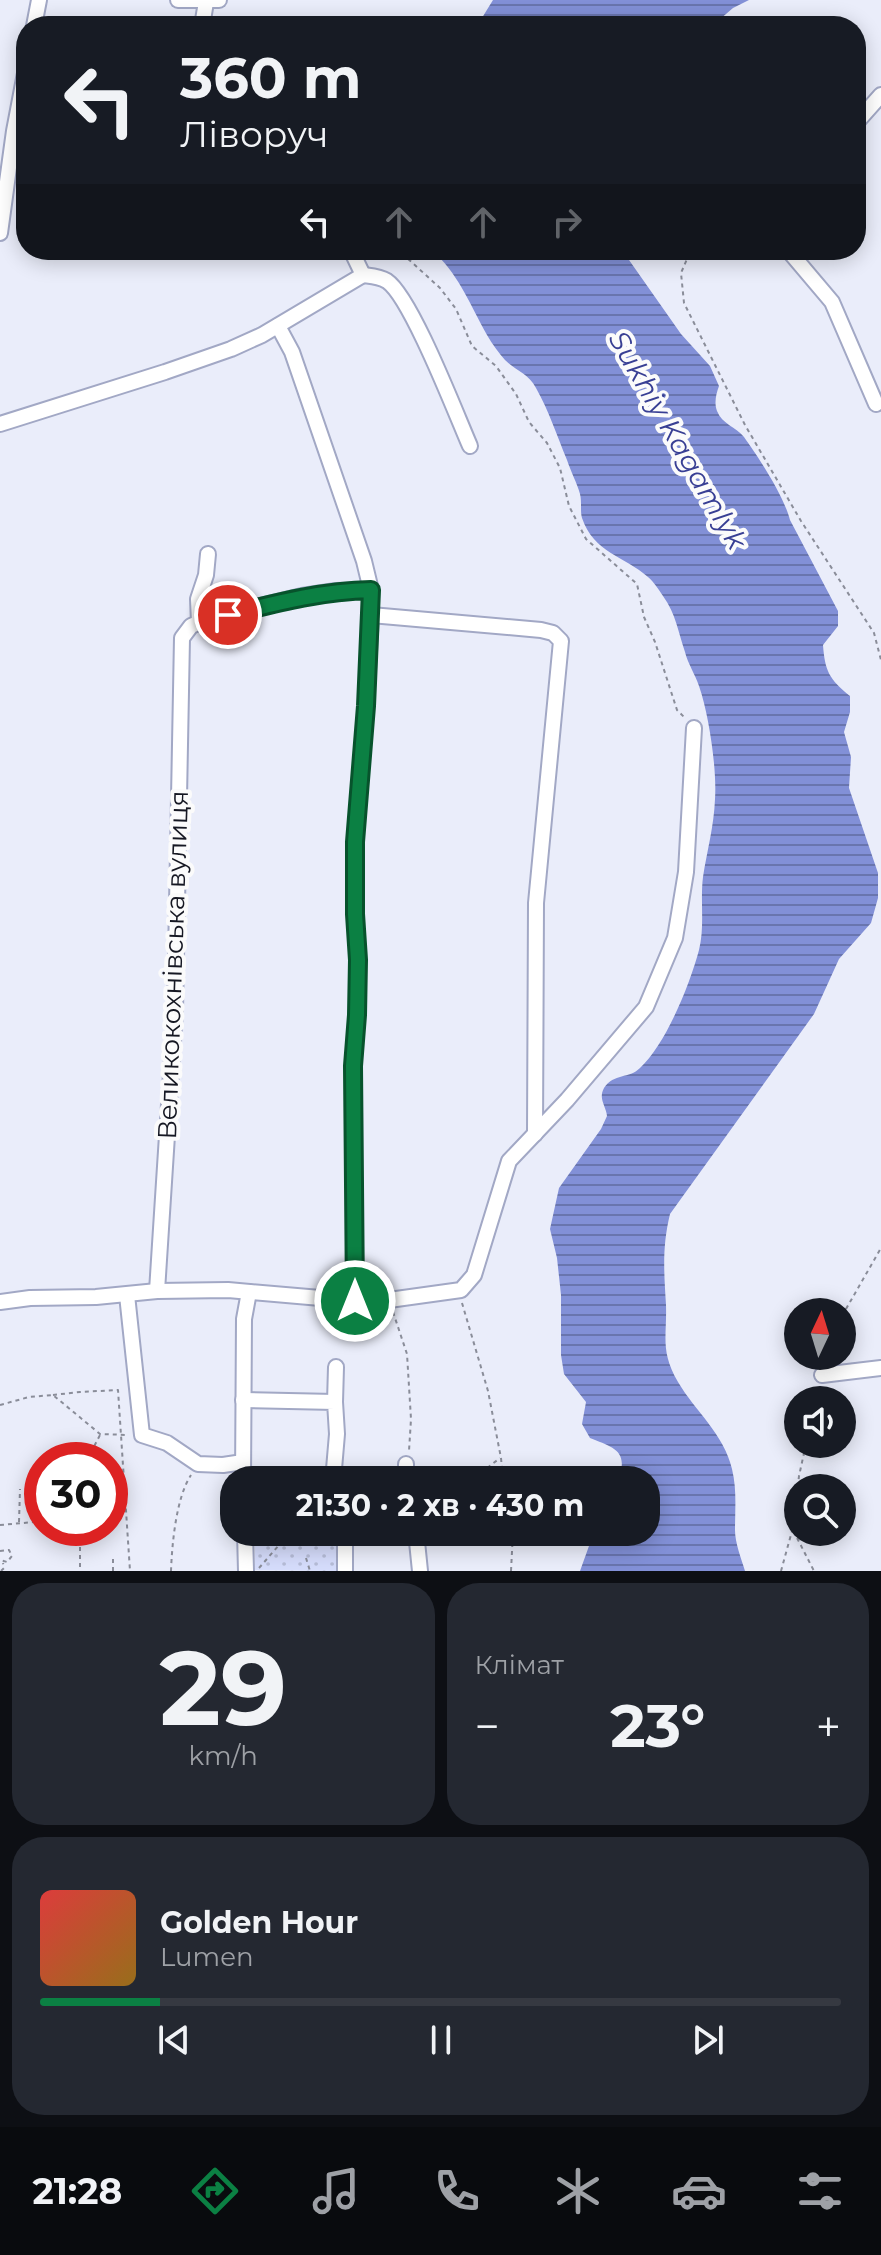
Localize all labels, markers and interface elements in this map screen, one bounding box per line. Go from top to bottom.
text: 360 m [180,44,361,112]
icon: left [48,48,152,152]
text: Ліворуч [180,112,329,156]
icon: left [293,200,337,244]
icon: ahead [377,200,421,244]
icon: ahead [461,200,505,244]
icon: right [545,200,589,244]
water label: Sukhiy Kagamlyk [602,325,755,557]
pin [194,581,262,649]
icon: arrive [206,593,250,637]
street label: Великокохнівська вулиця [151,790,195,1140]
position arrow [313,1259,397,1343]
north arrow [784,1298,856,1370]
map controls [784,1298,856,1546]
button: sound [784,1386,856,1458]
speed limit sign: 30 [24,1442,128,1546]
button: search [784,1474,856,1546]
text: 21:30 · 2 хв · 430 m [296,1487,584,1524]
text: 29 [159,1624,287,1751]
text: Клімат [475,1649,564,1681]
text: 23° [610,1689,705,1762]
text: − [475,1699,500,1753]
text: + [816,1699,841,1753]
text: km/h [189,1740,258,1772]
text: Golden Hour [160,1904,358,1941]
text: Lumen [160,1941,253,1973]
icon: previous [152,2018,196,2062]
icon: pause [419,2018,463,2062]
icon: next [686,2018,730,2062]
icon: directions [187,2163,243,2219]
icon: music [308,2163,364,2219]
icon: phone [429,2163,485,2219]
icon: climate [550,2163,606,2219]
icon: car [671,2163,727,2219]
icon: filters [792,2163,848,2219]
text: 21:28 [33,2169,122,2213]

